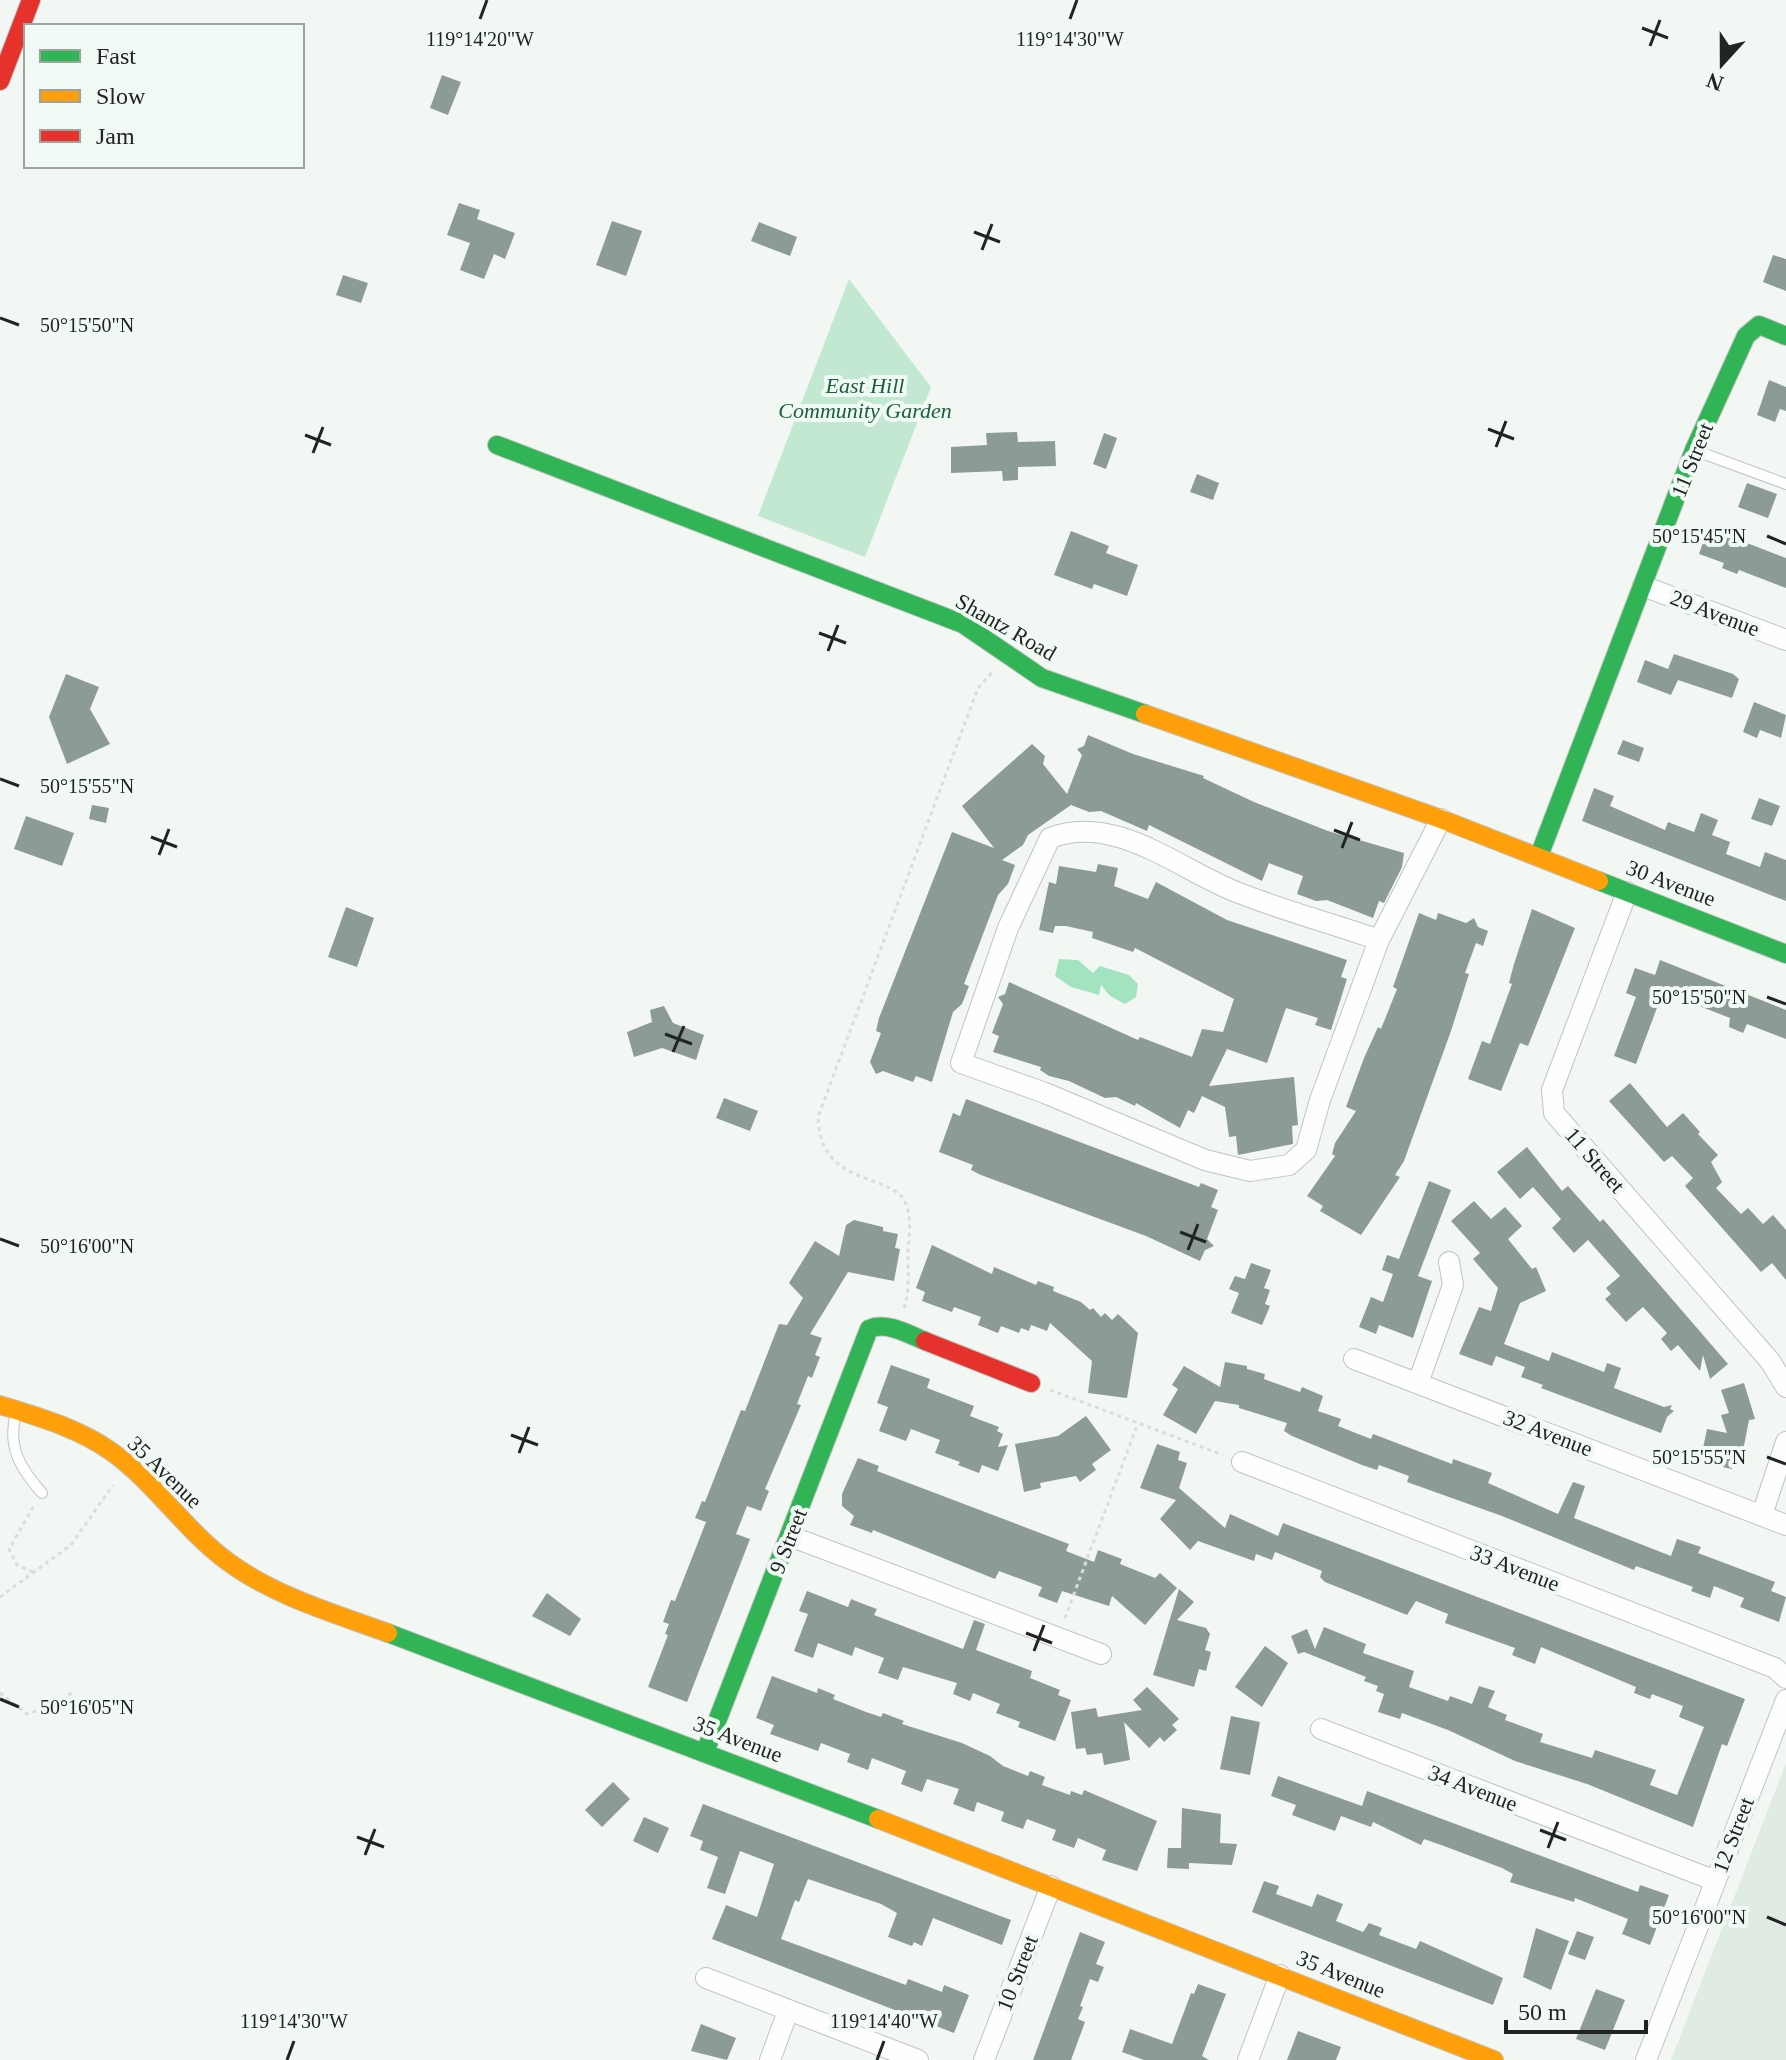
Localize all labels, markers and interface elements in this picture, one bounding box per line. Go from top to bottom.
legend [24,24,304,168]
north arrow [1682,24,1762,104]
text: 119°14'20"W [426,28,534,50]
text: 119°14'30"W [1016,28,1124,50]
text: Fast [96,43,136,69]
text: N [1703,68,1727,97]
text: Slow [96,83,146,109]
text: Jam [96,123,135,149]
text: 50°15'50"N [40,314,134,336]
park label: East Hill Community Garden [778,373,952,423]
street label: 11 Street [1666,419,1718,501]
text: 50°15'45"N [1652,525,1746,547]
street label: 29 Avenue [1667,585,1763,641]
street label: Shantz Road [951,588,1061,666]
text: 50°15'55"N [40,775,134,797]
street label: 30 Avenue [1623,855,1719,911]
text: 50°15'50"N [1652,986,1746,1008]
street label: 11 Street [1560,1122,1630,1198]
text: 50°16'00"N [40,1235,134,1257]
street label: 32 Avenue [1500,1405,1596,1461]
street label: 35 Avenue [123,1431,207,1513]
text: 50°15'55"N [1652,1446,1746,1468]
street label: 9 Street [764,1505,812,1577]
street label: 33 Avenue [1467,1540,1563,1596]
text: 50°16'05"N [40,1696,134,1718]
street label: 35 Avenue [690,1711,786,1767]
street label: 34 Avenue [1425,1760,1521,1816]
street label: 12 Street [1707,1794,1759,1876]
text: 50°16'00"N [1652,1906,1746,1928]
street label: 10 Street [991,1932,1043,2014]
street label: 35 Avenue [1293,1945,1389,2003]
scale bar [1506,1984,1646,2034]
text: 50 m [1518,1999,1567,2025]
text: 119°14'30"W [240,2010,348,2032]
text: 119°14'40"W [830,2010,938,2032]

